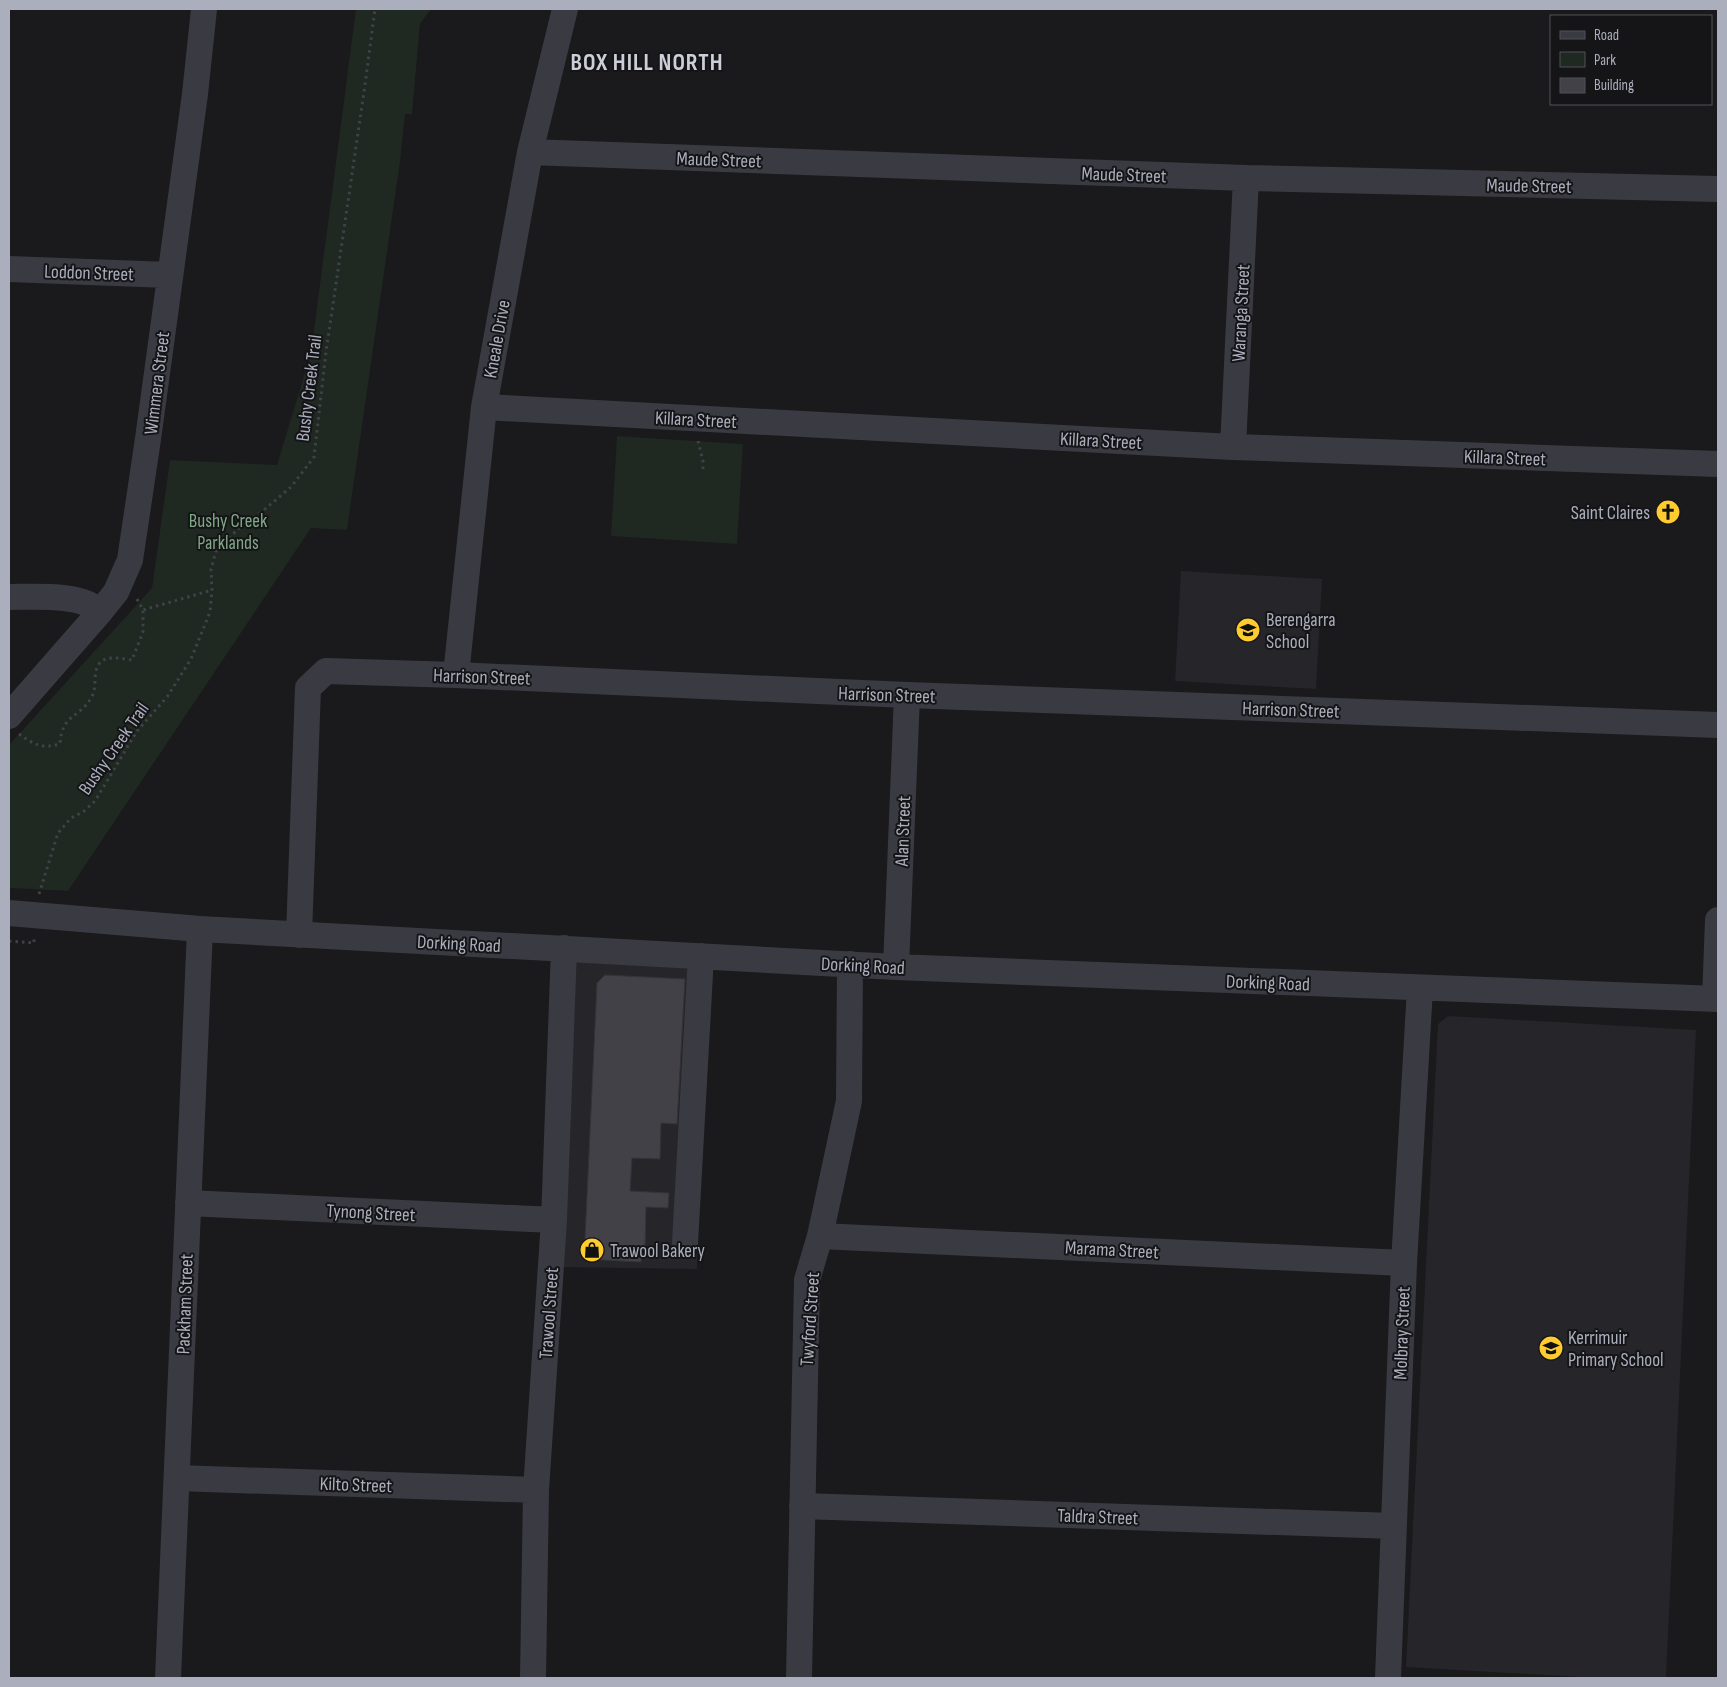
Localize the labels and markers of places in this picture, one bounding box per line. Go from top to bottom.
church icon: Saint Claires [1655,499,1681,525]
place label: Saint Claires [1571,502,1650,525]
place label: Berengarra School [1266,609,1336,654]
school or university icon: Berengarra School [1235,617,1261,643]
shop icon: Trawool Bakery [579,1237,605,1263]
place label: Trawool Bakery [610,1240,706,1263]
place label: Kerrimuir Primary School [1568,1327,1664,1372]
school or university icon: Kerrimuir Primary School [1538,1335,1564,1361]

